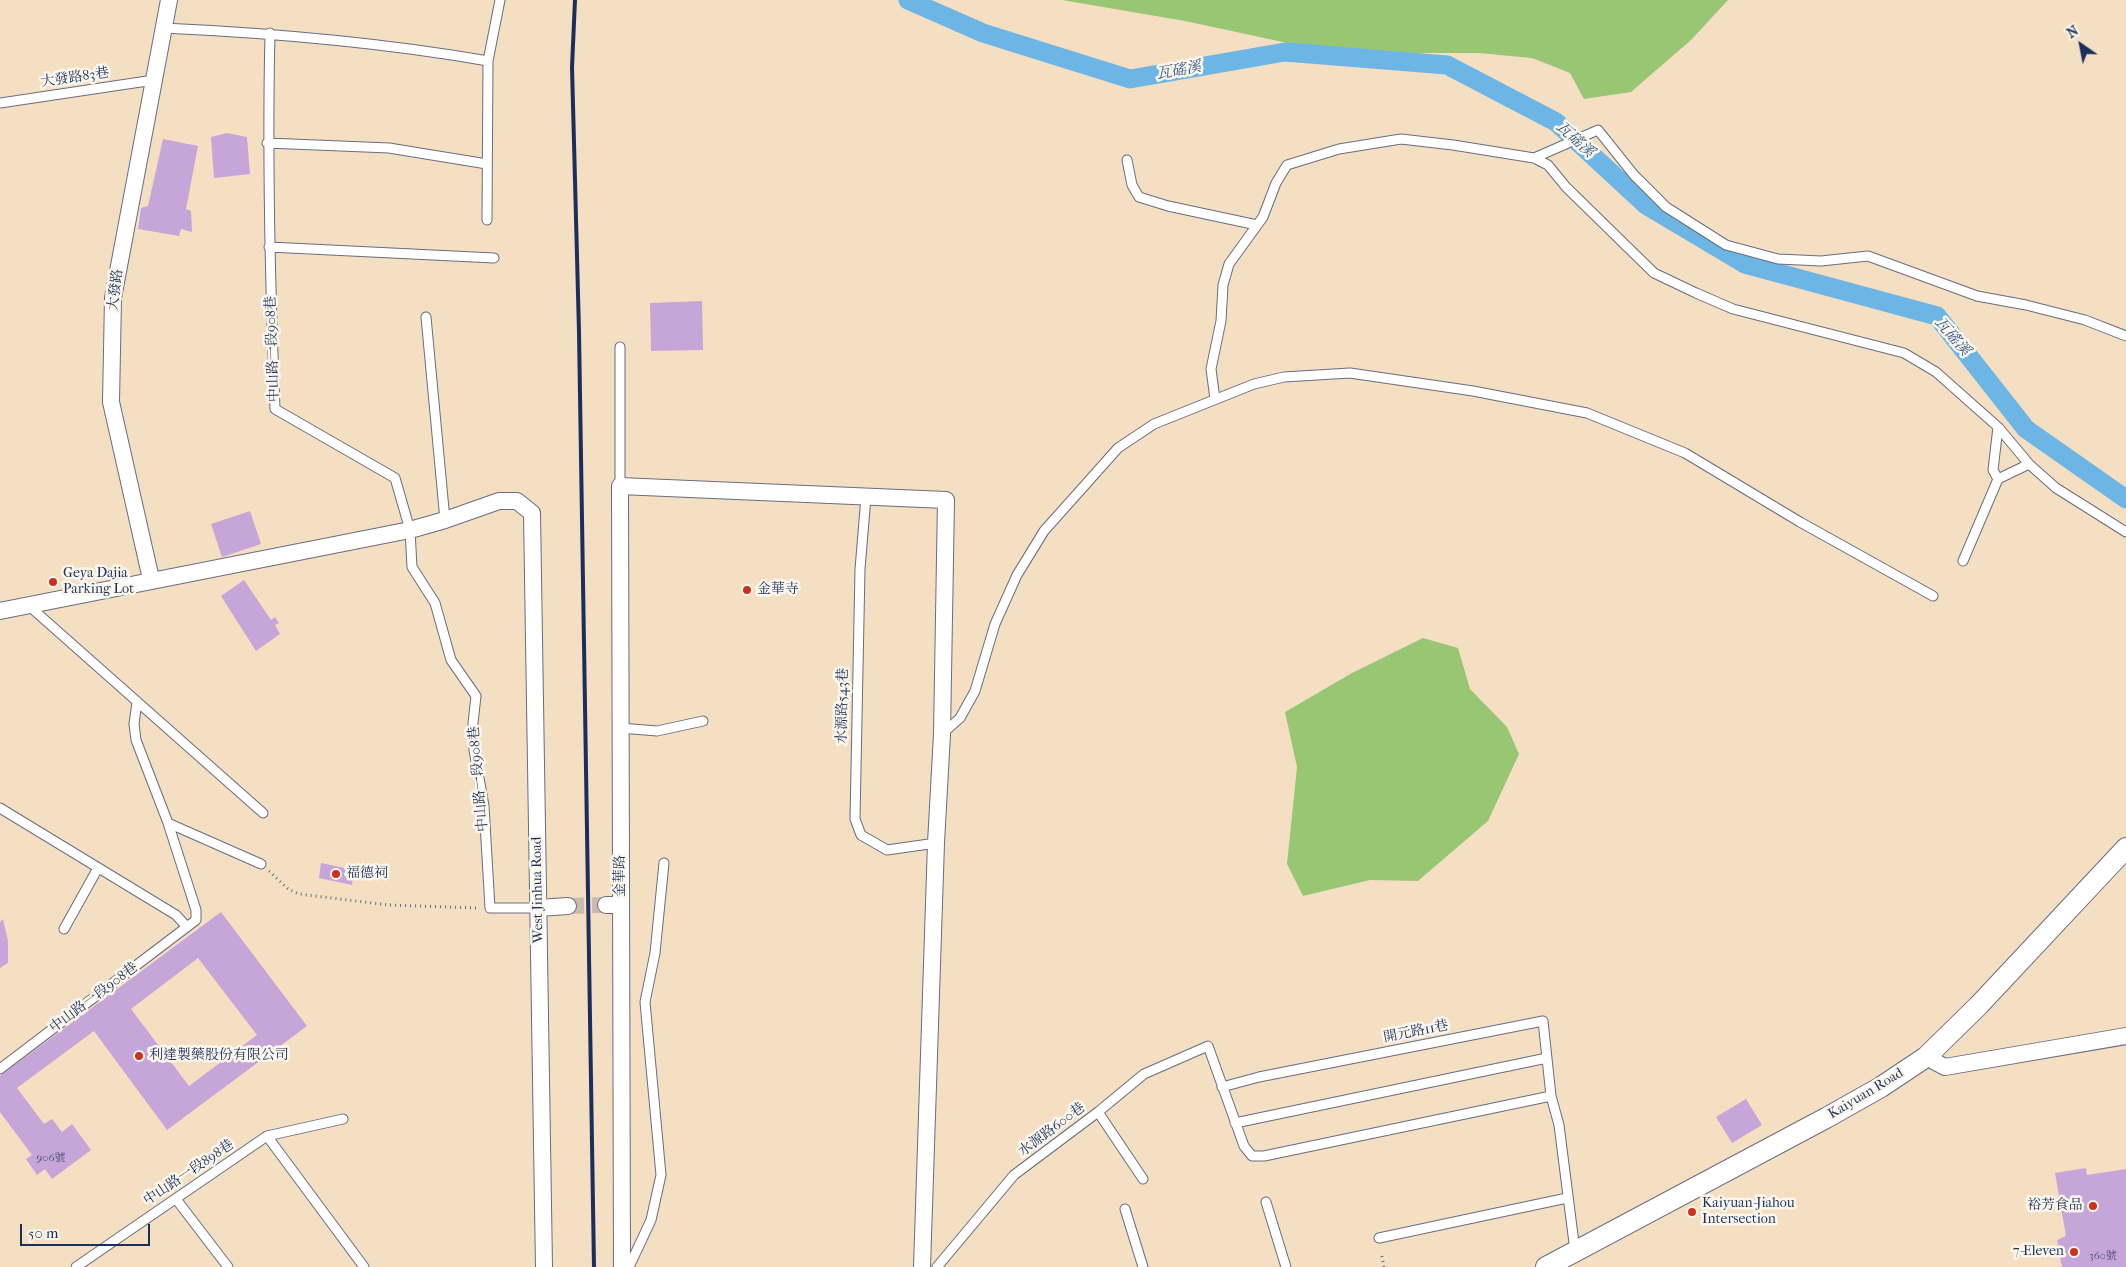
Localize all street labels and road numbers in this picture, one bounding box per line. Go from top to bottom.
street label: 大發路83巷 [40,65,110,91]
street label: 大發路 [105,268,127,312]
street label: 中山路一段908巷 [263,296,283,402]
street label: 水源路543巷 [834,668,852,744]
street label: 中山路一段908巷 [466,725,492,833]
street label: West Jinhua Road [529,837,547,943]
street label: 金華路 [613,855,629,897]
street label: 中山路一段908巷 [47,959,141,1037]
street label: 開元路11巷 [1382,1017,1450,1047]
street label: Kaiyuan Road [1825,1065,1907,1123]
street label: 水源路600巷 [1015,1100,1089,1160]
street label: 中山路一段898巷 [141,1137,237,1209]

